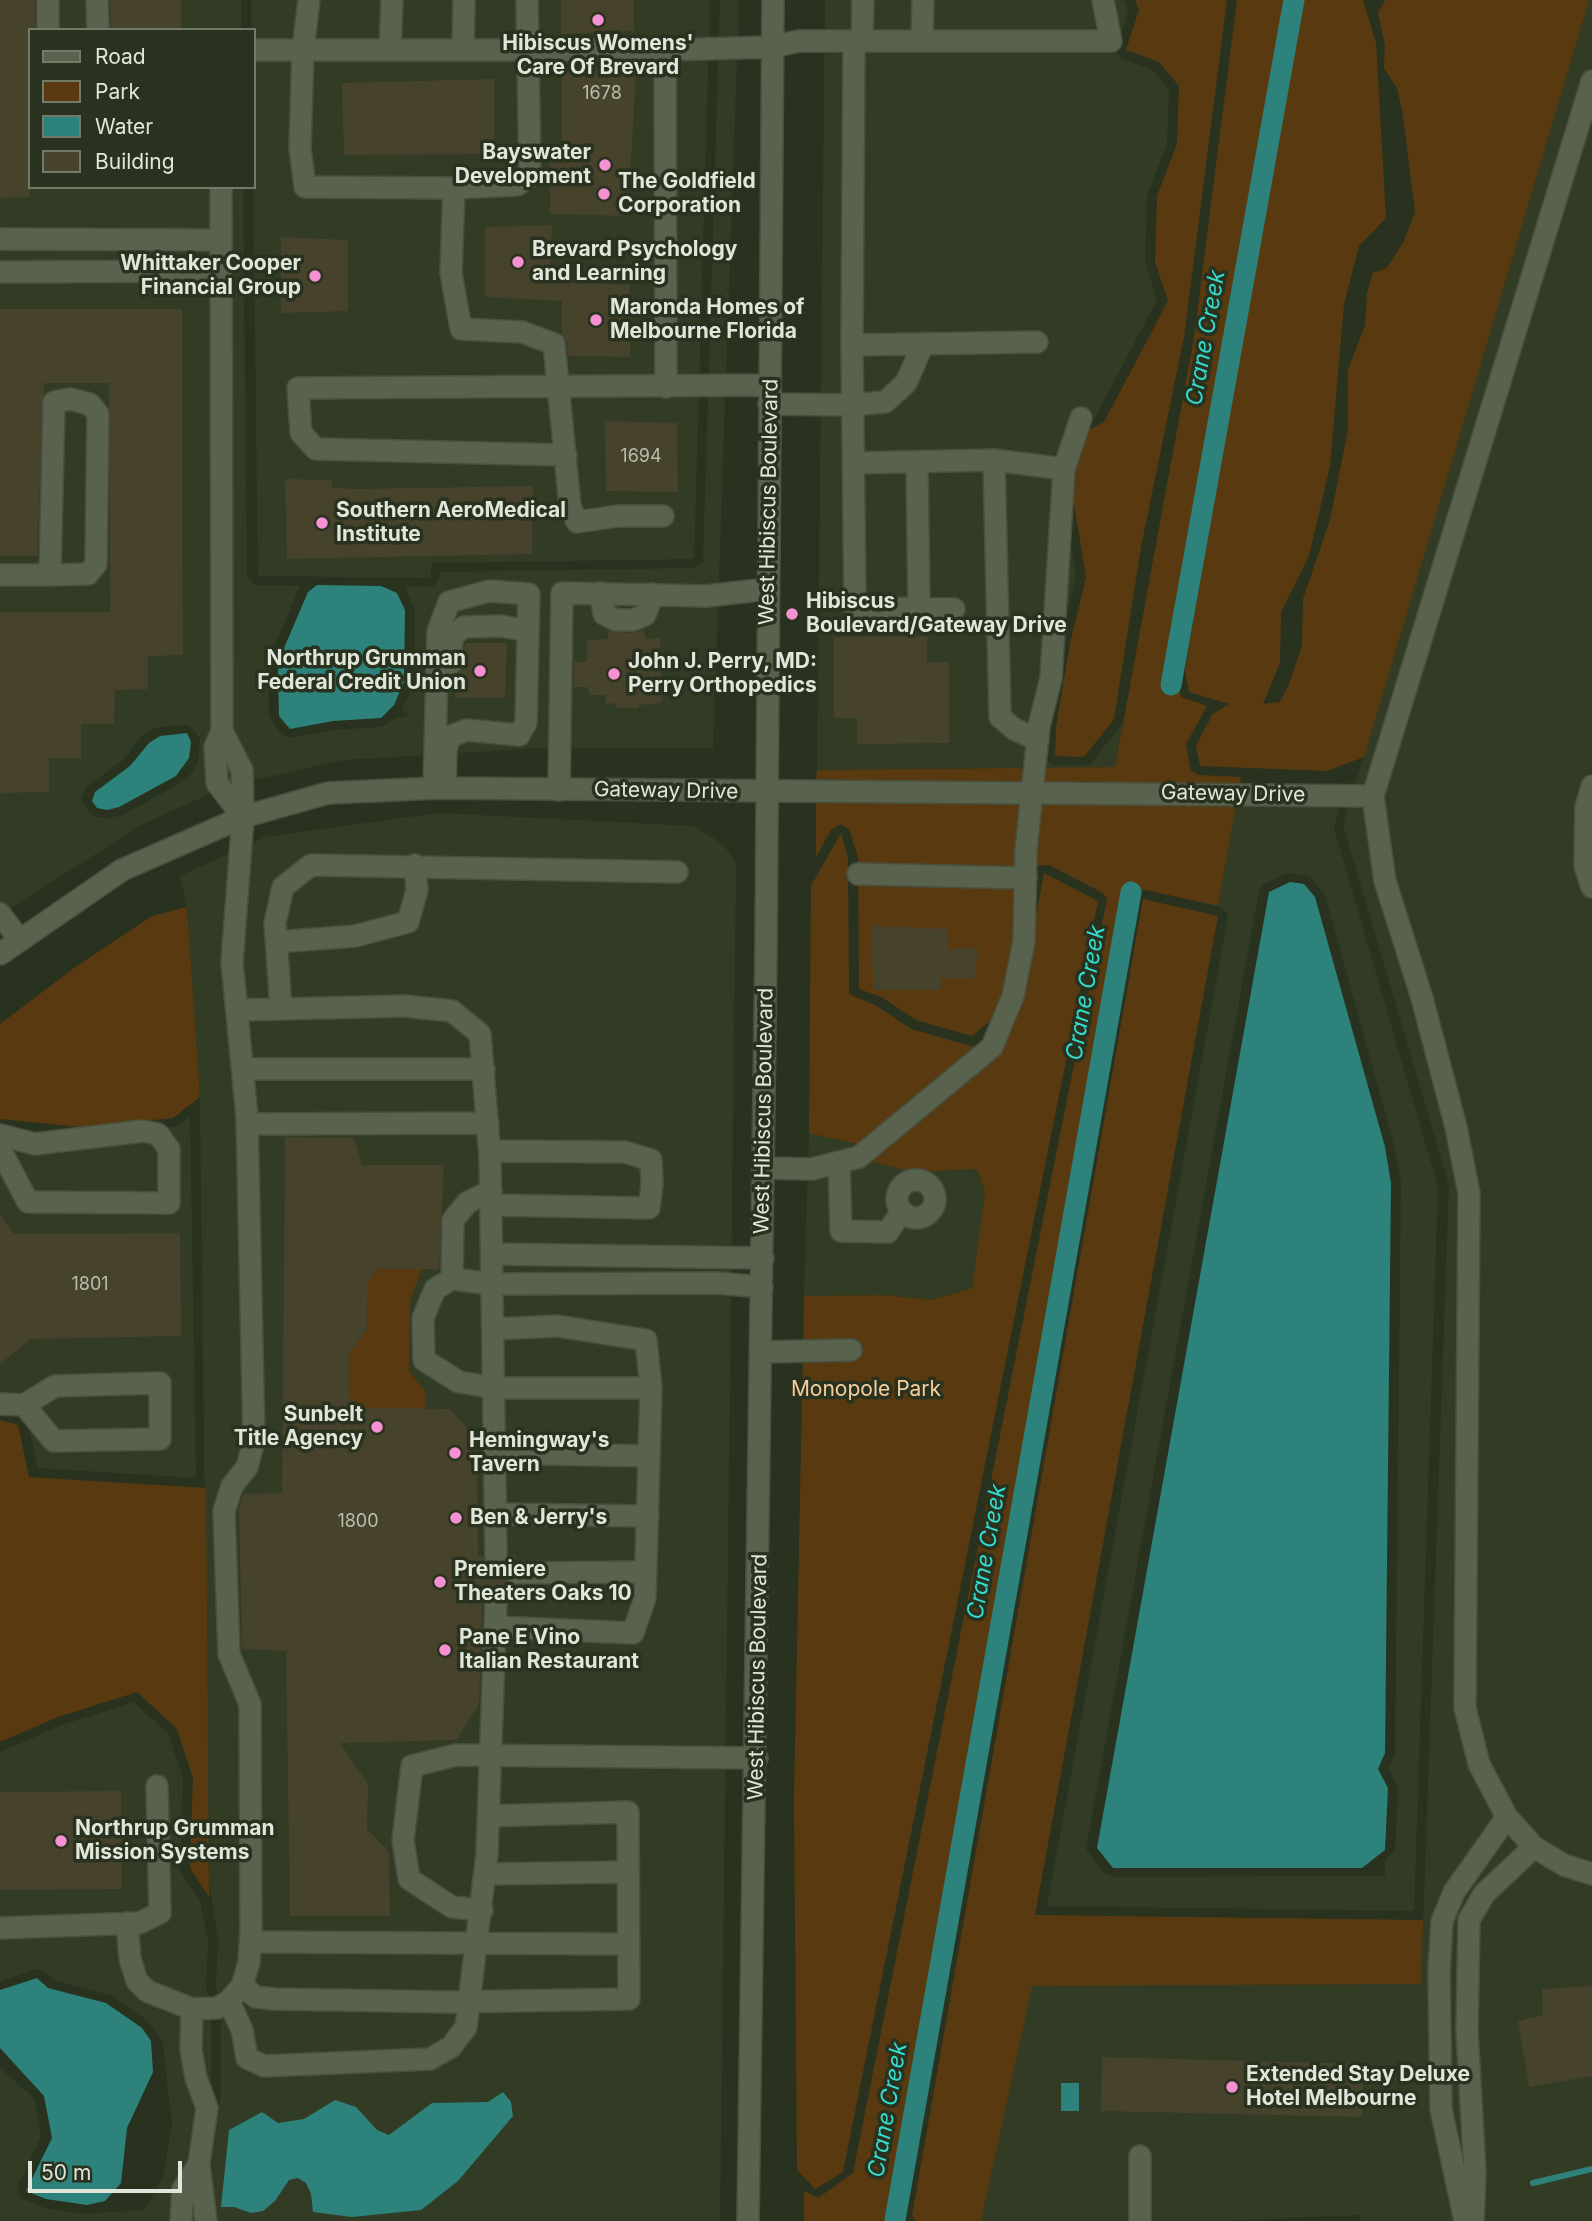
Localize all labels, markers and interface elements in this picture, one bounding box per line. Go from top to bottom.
marker: Hibiscus Womens' Care Of Brevard [590,12,606,28]
legend [28,28,256,189]
place label: Hibiscus Womens' Care Of Brevard [502,31,694,81]
text: Road [95,44,146,69]
text: Park [95,79,140,104]
house number: 1678 [582,83,622,105]
text: Water [95,114,153,139]
place label: Bayswater Development [455,140,591,190]
text: Building [95,149,175,174]
marker: Bayswater Development [597,157,613,173]
place label: The Goldfield Corporation [618,169,756,219]
marker: The Goldfield Corporation [596,186,612,202]
place label: Brevard Psychology and Learning [532,237,737,287]
place label: Whittaker Cooper Financial Group [120,251,301,301]
marker: Brevard Psychology and Learning [510,254,526,270]
marker: Whittaker Cooper Financial Group [307,268,323,284]
water label: Crane Creek [1181,268,1231,408]
place label: Maronda Homes of Melbourne Florida [610,295,804,345]
marker: Maronda Homes of Melbourne Florida [588,312,604,328]
street label: West Hibiscus Boulevard [754,379,784,625]
house number: 1694 [620,446,662,468]
place label: Southern AeroMedical Institute [336,498,566,548]
marker: Southern AeroMedical Institute [314,515,330,531]
place label: Hibiscus Boulevard/Gateway Drive [806,589,1067,639]
marker: Hibiscus Boulevard/Gateway Drive [784,606,800,622]
place label: Northrup Grumman Federal Credit Union [257,646,466,696]
place label: John J. Perry, MD: Perry Orthopedics [628,649,817,699]
marker: Northrup Grumman Federal Credit Union [472,663,488,679]
marker: John J. Perry, MD: Perry Orthopedics [606,666,622,682]
street label: Gateway Drive [594,777,738,805]
street label: Gateway Drive [1161,780,1305,808]
water label: Crane Creek [1061,923,1111,1063]
street label: West Hibiscus Boulevard [749,988,779,1234]
house number: 1801 [71,1274,109,1296]
park label: Monopole Park [791,1377,941,1403]
place label: Sunbelt Title Agency [234,1402,363,1452]
marker: Sunbelt Title Agency [369,1419,385,1435]
place label: Hemingway's Tavern [469,1428,609,1478]
marker: Hemingway's Tavern [447,1445,463,1461]
water label: Crane Creek [962,1482,1012,1622]
place label: Ben & Jerry's [470,1505,607,1531]
marker: Ben & Jerry's [448,1510,464,1526]
house number: 1800 [337,1511,379,1533]
street label: West Hibiscus Boulevard [743,1554,773,1800]
place label: Premiere Theaters Oaks 10 [454,1557,632,1607]
marker: Premiere Theaters Oaks 10 [432,1574,448,1590]
place label: Pane E Vino Italian Restaurant [459,1625,639,1675]
marker: Pane E Vino Italian Restaurant [437,1642,453,1658]
place label: Northrup Grumman Mission Systems [75,1816,274,1866]
marker: Northrup Grumman Mission Systems [53,1833,69,1849]
water label: Crane Creek [863,2040,913,2180]
place label: Extended Stay Deluxe Hotel Melbourne [1246,2062,1470,2112]
marker: Extended Stay Deluxe Hotel Melbourne [1224,2079,1240,2095]
scale bar [32,2148,186,2192]
text: 50 m [41,2160,91,2185]

